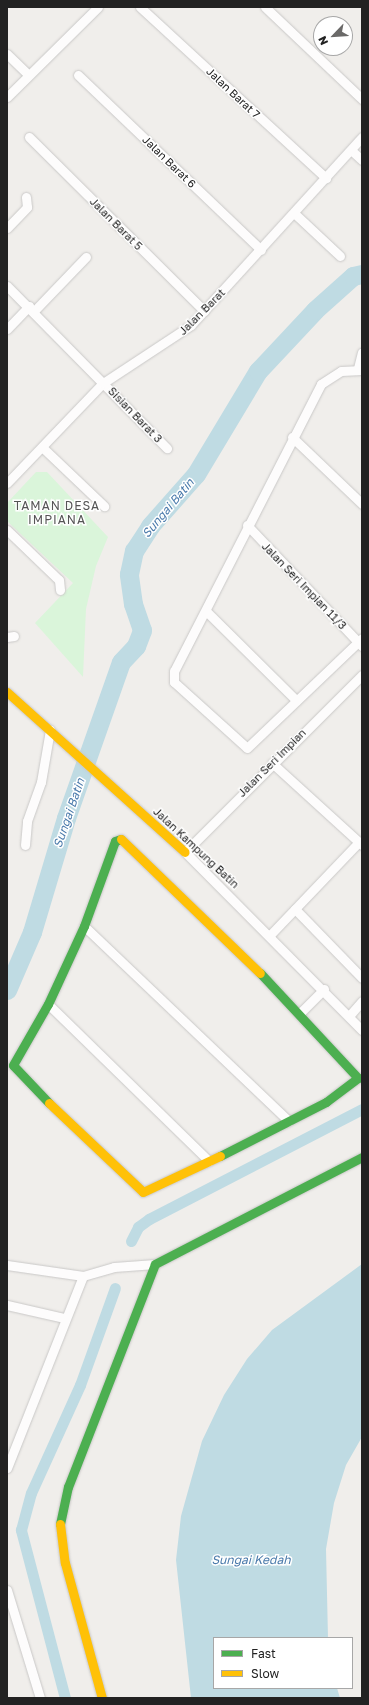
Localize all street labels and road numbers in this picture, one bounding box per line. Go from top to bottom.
street label: Jalan Barat 7 [203,65,263,121]
street label: Jalan Barat 6 [140,133,198,191]
street label: Jalan Barat 5 [87,195,145,253]
street label: Jalan Barat [176,286,228,338]
street label: Sisian Barat 3 [105,385,165,445]
street label: Jalan Seri Impian 11/3 [259,540,349,632]
street label: Jalan Seri Impian [235,726,309,800]
street label: Jalan Kampung Batin [150,805,242,891]

